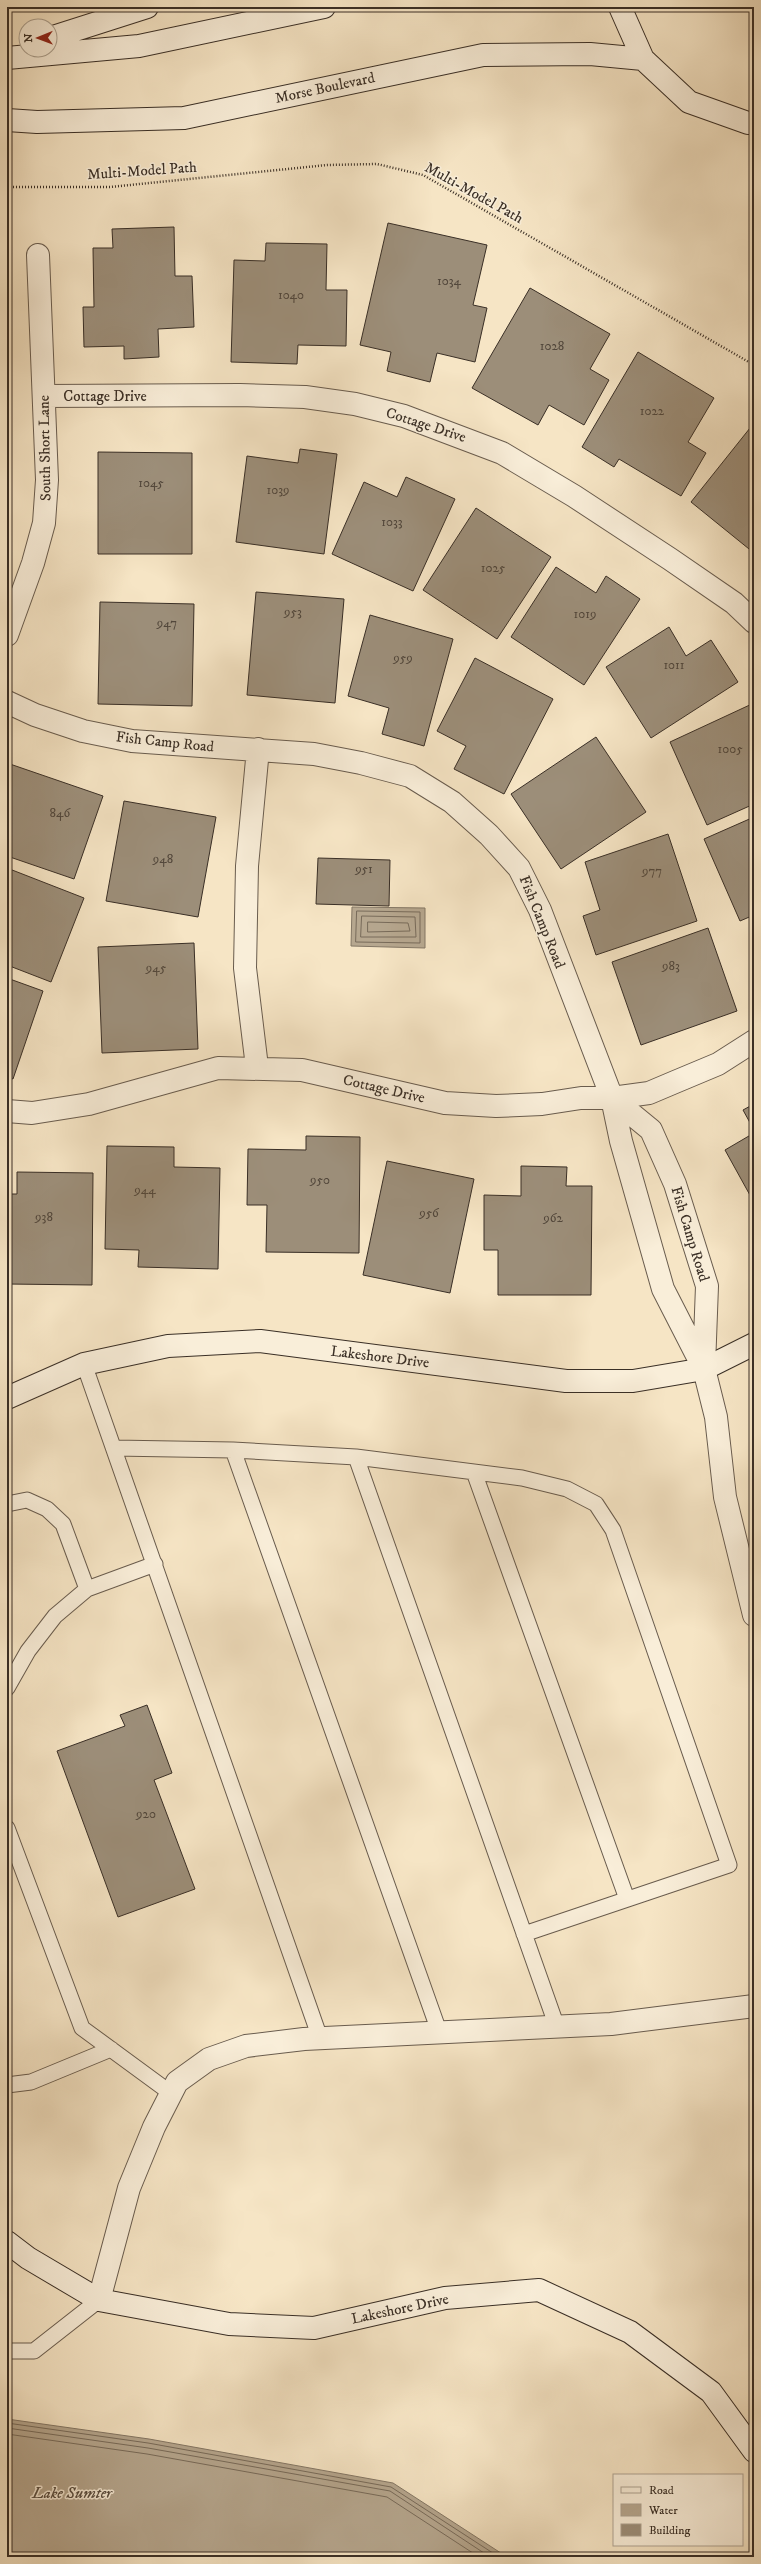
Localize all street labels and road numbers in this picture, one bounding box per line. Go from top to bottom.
street label: Morse Boulevard [273,68,377,108]
street label: Multi-Model Path [87,158,198,184]
street label: Multi-Model Path [421,158,527,228]
street label: Cottage Drive [63,387,147,406]
street label: South Short Lane [35,395,55,501]
street label: Cottage Drive [383,403,469,447]
street label: Fish Camp Road [115,727,216,757]
street label: Fish Camp Road [515,873,569,972]
street label: Cottage Drive [341,1070,427,1108]
street label: Fish Camp Road [667,1184,714,1284]
street label: Lakeshore Drive [330,1342,430,1372]
street label: Lakeshore Drive [350,2289,450,2329]

